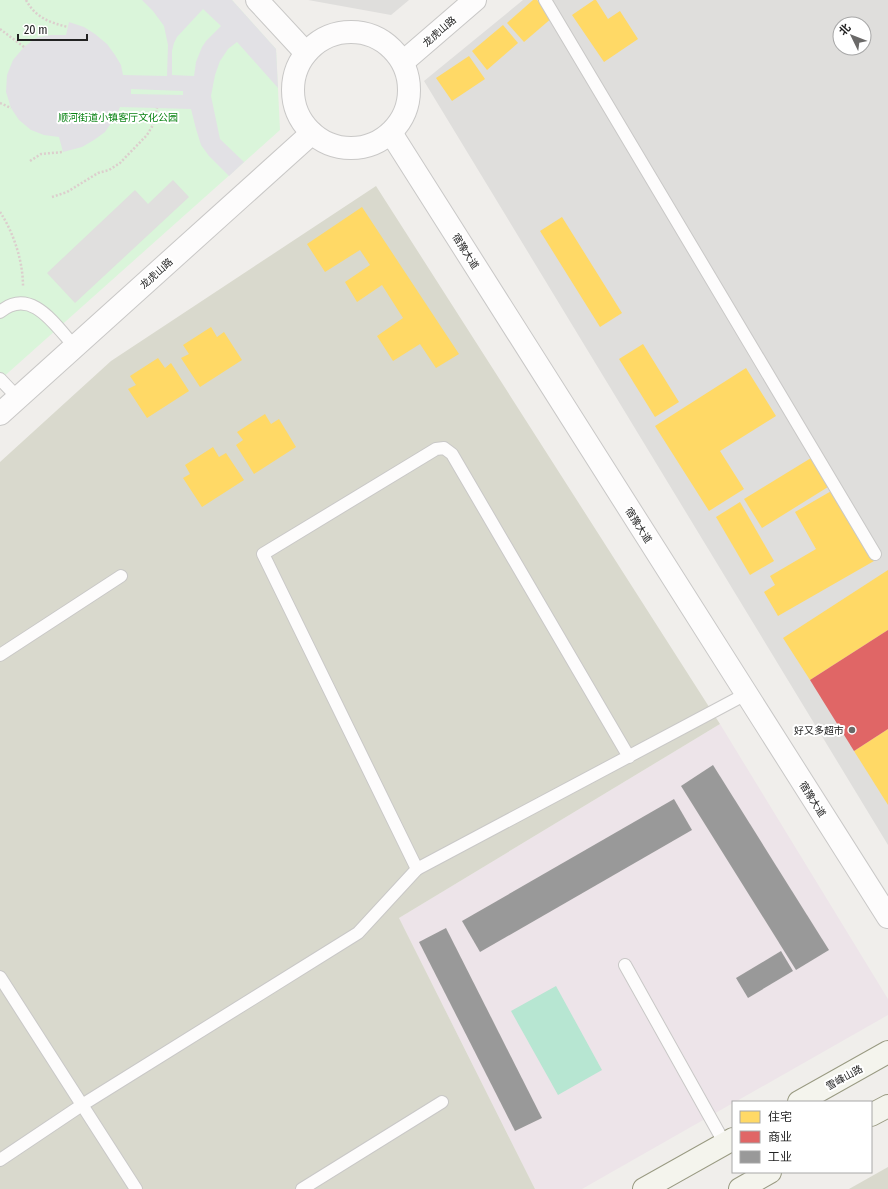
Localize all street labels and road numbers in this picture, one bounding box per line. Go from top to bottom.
street label: 龙虎山路 [421,14,459,49]
street label: 宿豫大道 [449,231,481,272]
street label: 龙虎山路 [138,256,176,292]
street label: 宿豫大道 [622,505,654,546]
street label: 宿豫大道 [796,779,828,820]
street label: 雪峰山路 [824,1063,865,1093]

